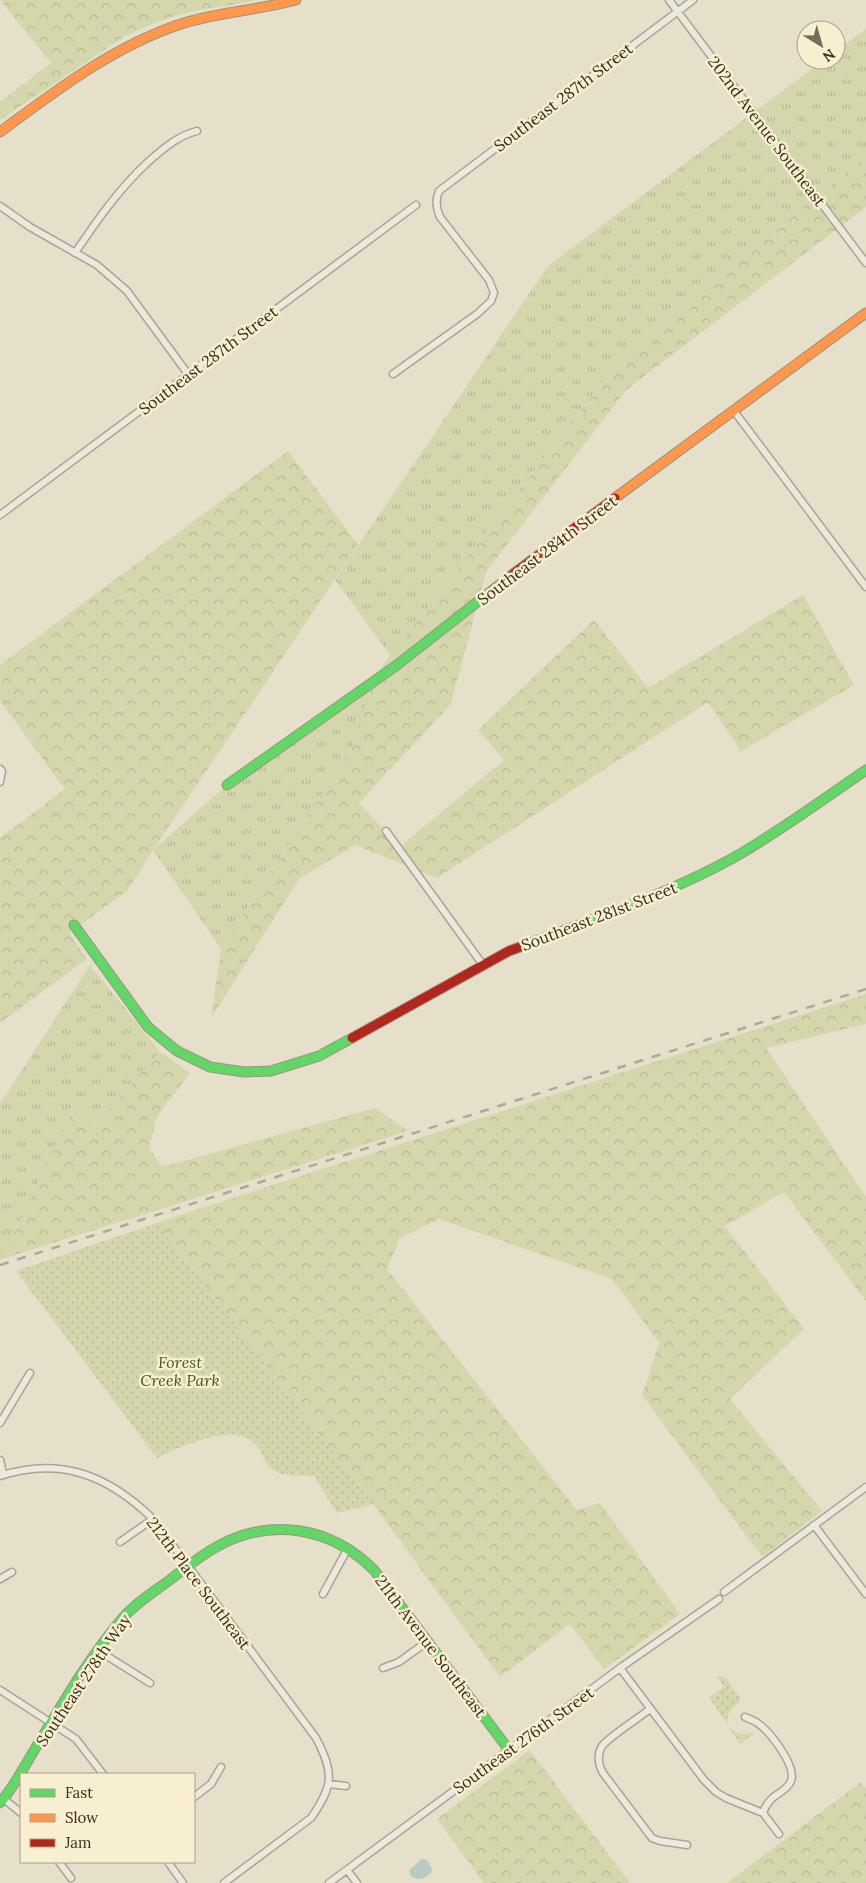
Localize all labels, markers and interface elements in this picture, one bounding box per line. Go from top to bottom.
north arrow [796,20,846,70]
street label: Southeast 287th Street [490,38,637,156]
text: N [819,45,839,66]
street label: 202nd Avenue Southeast [704,52,831,211]
street label: Southeast 287th Street [135,301,282,419]
street label: Southeast 284th Street [473,490,622,609]
street label: Southeast 281st Street [518,877,680,955]
park label: Forest Creek Park [140,1352,220,1390]
street label: 212th Place Southeast [143,1513,256,1654]
street label: 211th Avenue Southeast [371,1571,492,1722]
street label: Southeast 278th Way [31,1610,135,1750]
street label: Southeast 276th Street [449,1682,598,1798]
legend [20,1773,195,1863]
text: Fast [65,1783,93,1802]
text: Slow [65,1808,98,1827]
text: Jam [64,1833,92,1852]

